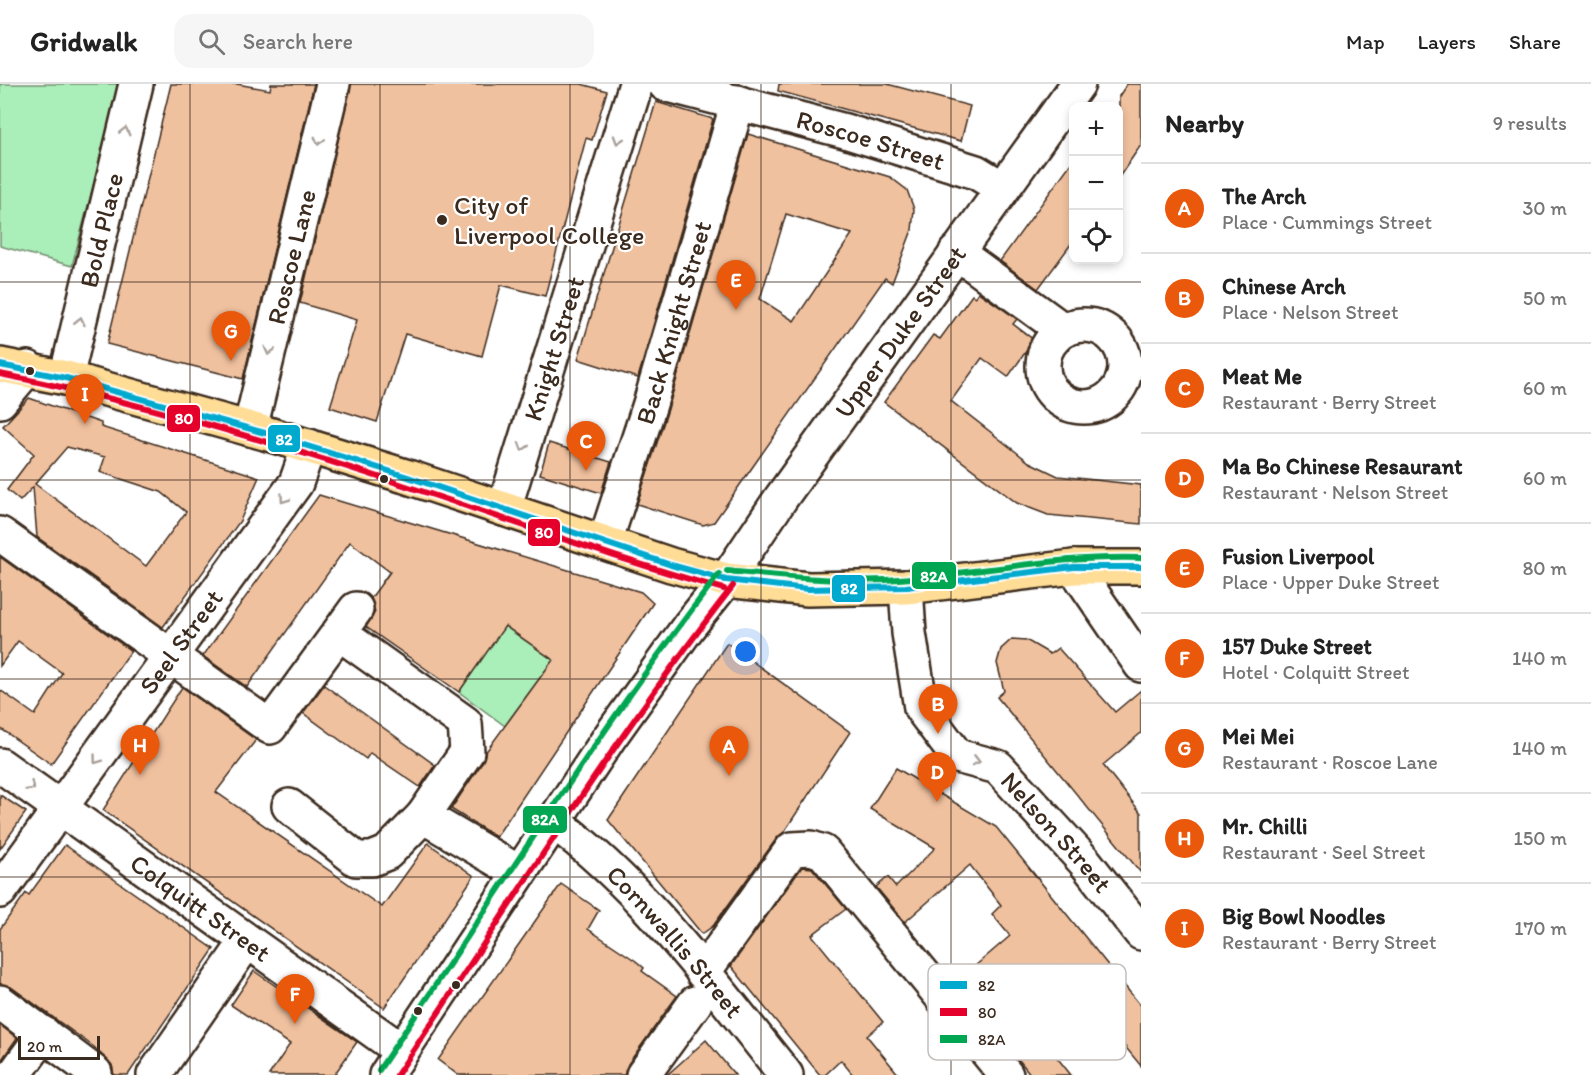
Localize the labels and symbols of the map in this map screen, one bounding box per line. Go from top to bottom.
street label: Roscoe Street [793,103,949,177]
one-way arrow [117,126,130,136]
one-way arrow [613,134,625,145]
one-way arrow [314,136,327,146]
street label: Bold Place [72,170,130,291]
street label: Roscoe Lane [260,186,323,328]
place label: City of Liverpool College [454,189,644,251]
marker: City of Liverpool College [435,213,449,227]
street label: Back Knight Street [628,217,719,428]
street label: Upper Duke Street [827,239,973,424]
pin: E [716,260,756,310]
street label: Knight Street [516,272,591,425]
pin: G [212,312,250,361]
one-way arrow [72,316,85,326]
one-way arrow [263,346,276,356]
unlabelled marker [24,365,36,377]
pin: I [66,374,104,424]
line badge: 80 [166,404,201,433]
text: 80 [175,409,193,428]
pin: C [566,422,606,471]
line badge: 82 [267,424,301,453]
text: 82 [275,430,293,449]
one-way arrow [518,441,531,452]
unlabelled marker [378,473,390,485]
one-way arrow [280,492,291,503]
line badge: 80 [527,518,561,547]
text: 80 [535,523,553,542]
line badge: 82A [911,561,957,590]
text: 82A [920,567,948,586]
line badge: 82 [831,574,866,603]
text: 82 [840,579,858,598]
street label: Seel Street [132,583,230,700]
your location [731,637,760,666]
pin: B [918,684,958,734]
pin: H [120,726,160,775]
pin: A [710,726,748,776]
pin: D [918,752,956,802]
one-way arrow [94,753,105,764]
one-way arrow [970,754,981,766]
street label: Nelson Street [994,765,1119,899]
one-way arrow [24,779,35,790]
line badge: 82A [522,805,568,834]
text: 82A [531,810,559,829]
street label: Colquitt Street [124,847,277,969]
street label: Cornwallis Street [600,858,750,1024]
legend [928,964,1126,1060]
pin: F [276,974,314,1024]
text: 82 [978,976,996,995]
unlabelled marker [450,979,462,991]
text: 80 [978,1003,997,1022]
unlabelled marker [412,1005,424,1017]
text: 82A [978,1030,1005,1049]
scale bar [18,1033,100,1060]

